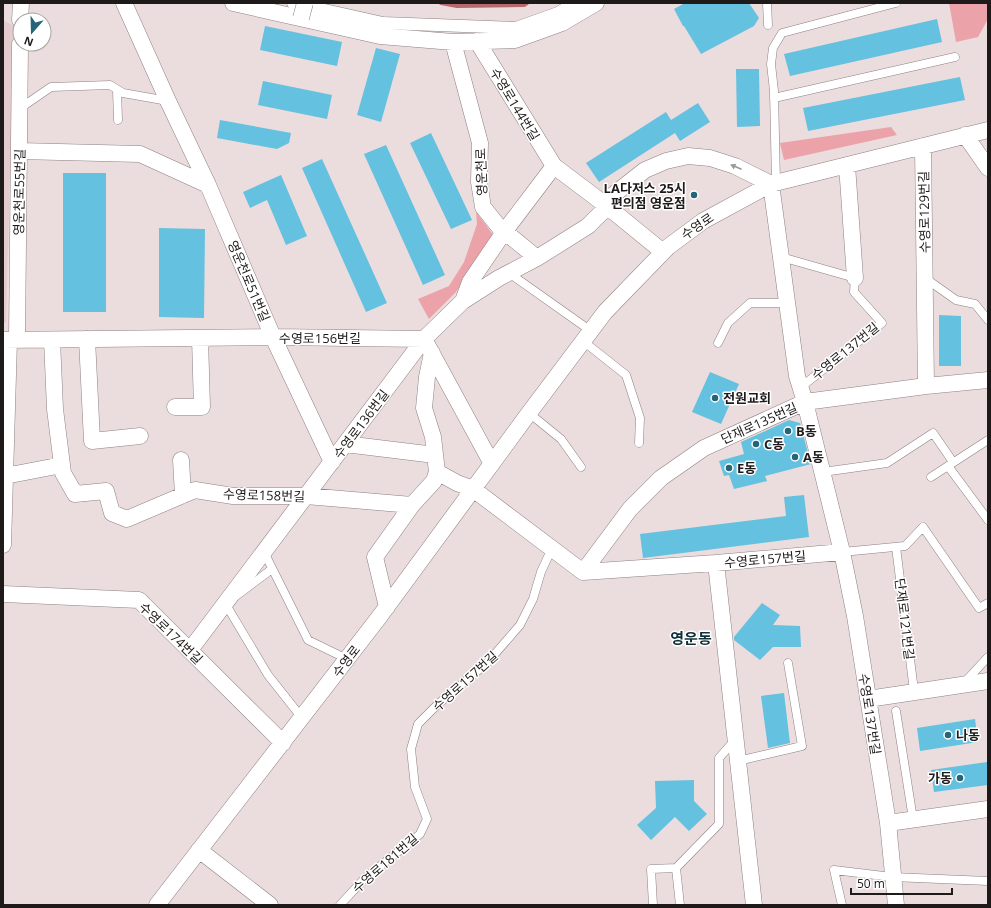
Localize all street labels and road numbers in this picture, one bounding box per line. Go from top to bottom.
street label: 수영로144번길 [486,64,544,144]
street label: 영운천로 [471,148,491,196]
street label: 영운천로55번길 [9,149,29,235]
street label: 수영로129번길 [914,171,934,253]
street label: 수영로 [677,208,717,243]
street label: 영운천로51번길 [224,238,274,324]
street label: 수영로137번길 [807,318,883,384]
street label: 수영로156번길 [279,329,361,347]
street label: 수영로136번길 [329,386,393,462]
street label: 단재로135번길 [718,398,800,448]
street label: 수영로158번길 [223,485,305,505]
street label: 수영로157번길 [723,546,807,572]
street label: 단재로121번길 [891,577,919,661]
street label: 수영로174번길 [135,598,207,668]
street label: 수영로 [328,641,364,681]
street label: 수영로157번길 [428,647,502,715]
street label: 수영로137번길 [855,672,885,756]
street label: 수영로181번길 [348,829,422,897]

